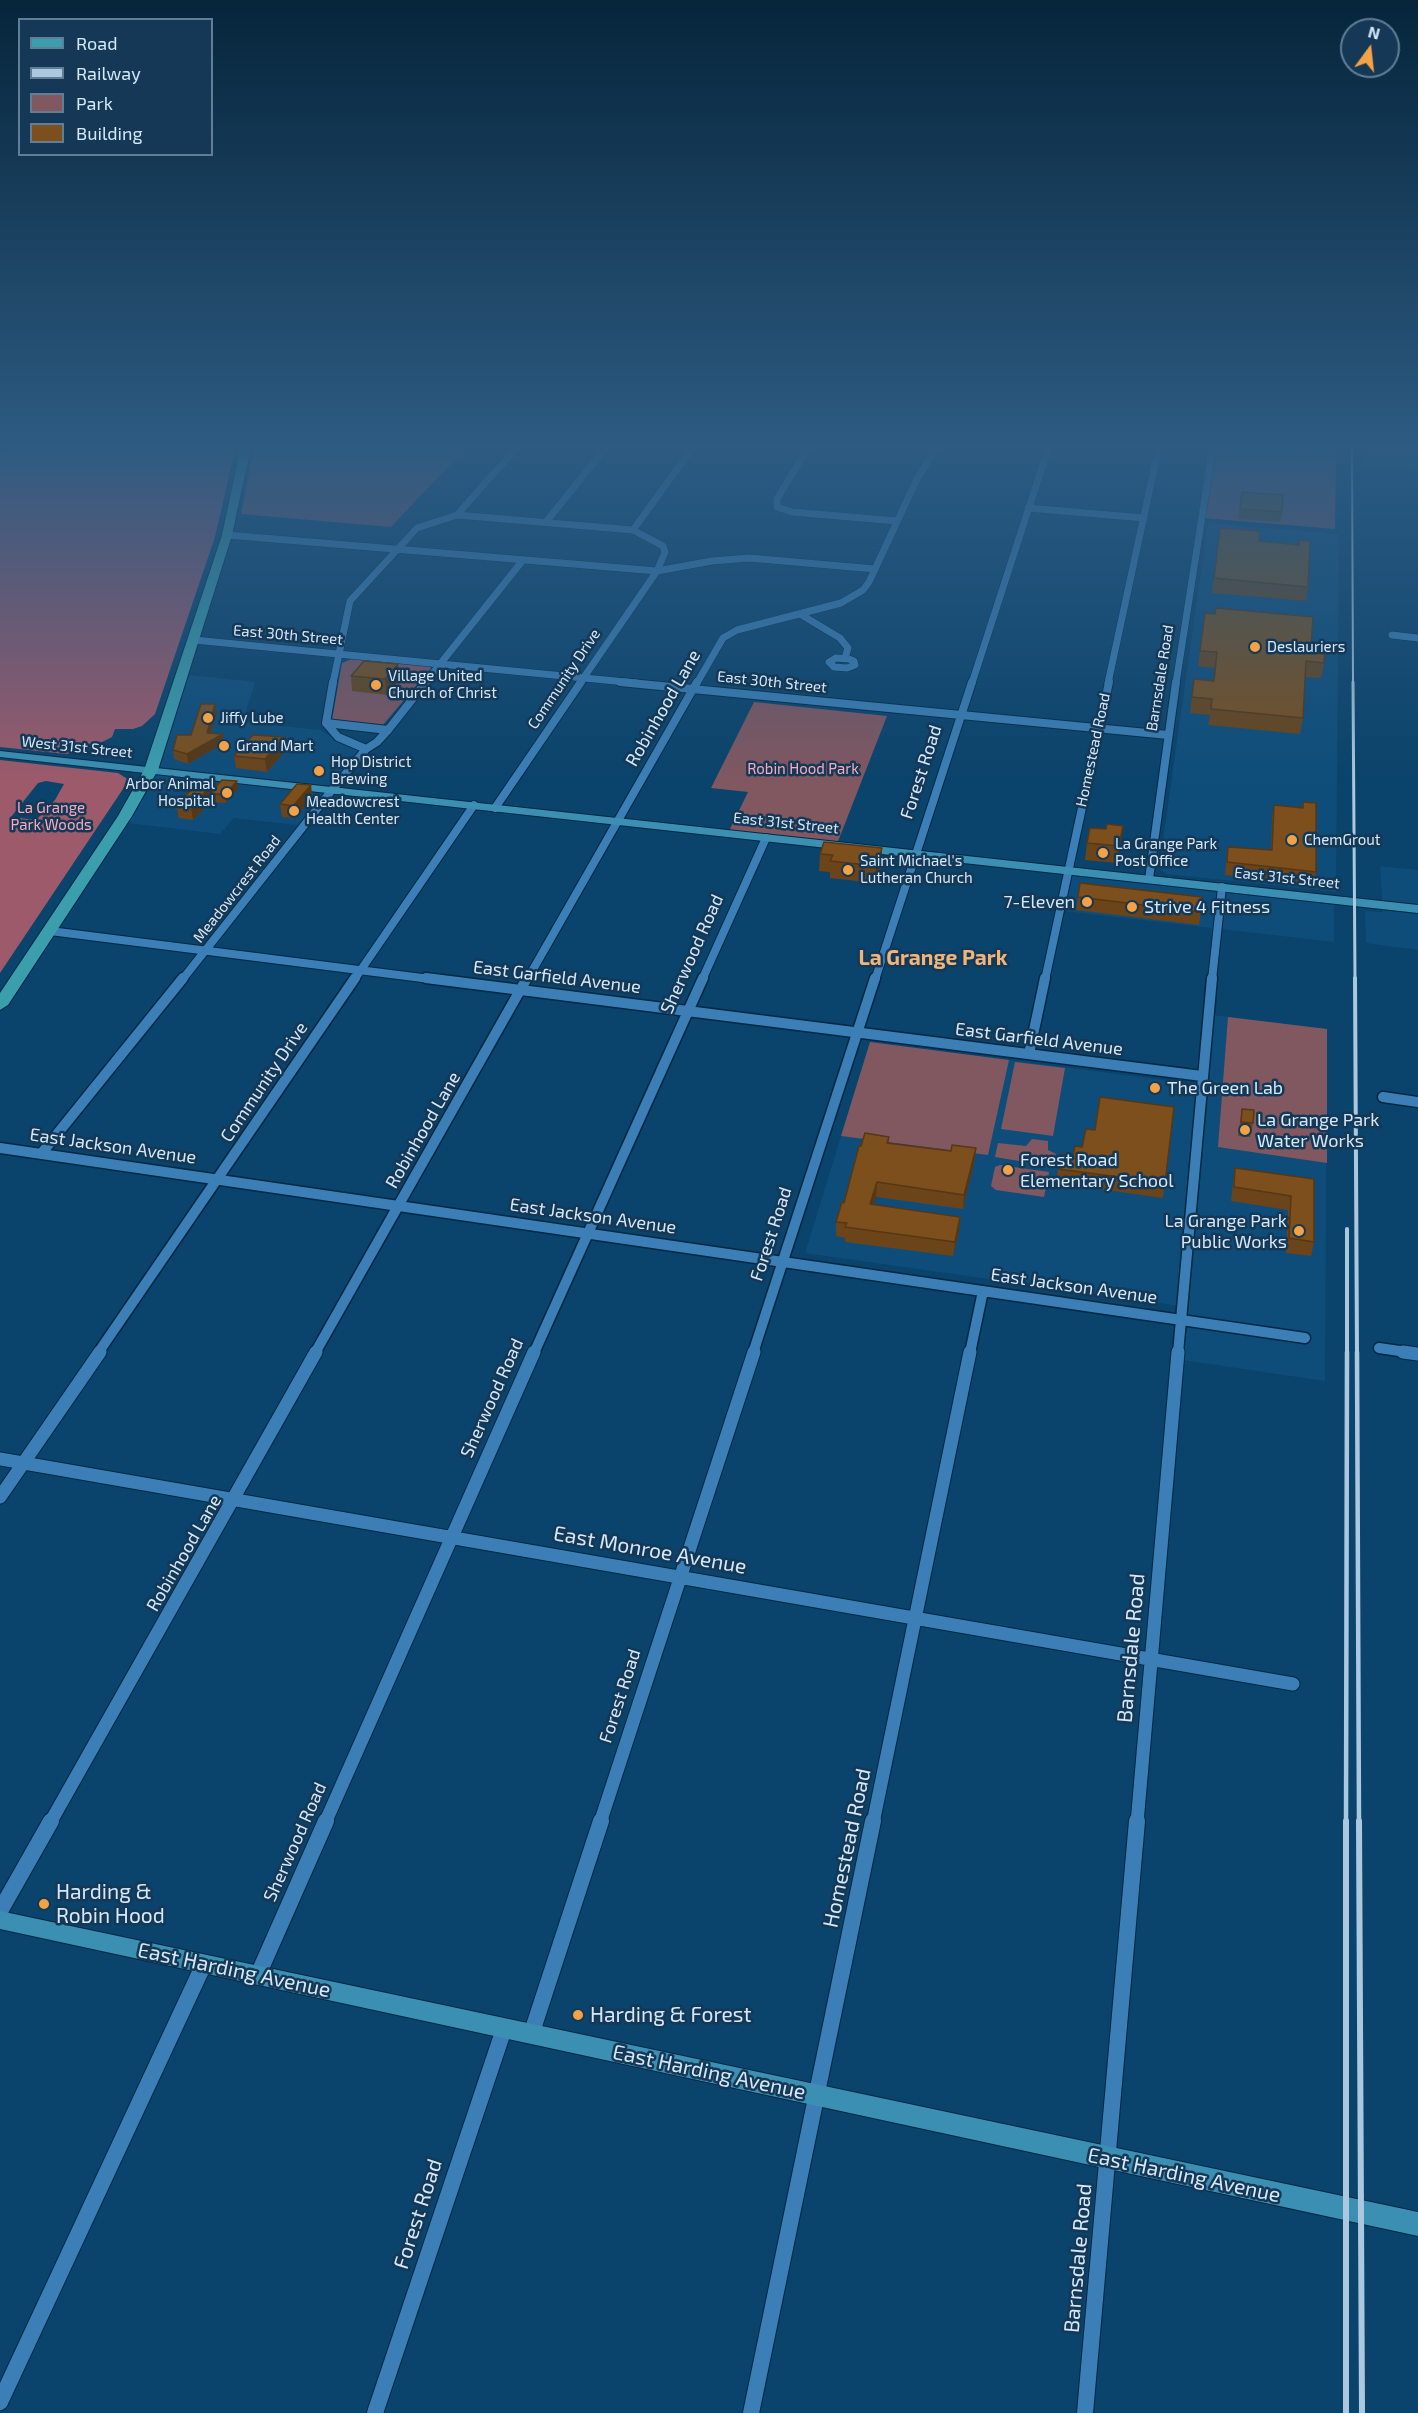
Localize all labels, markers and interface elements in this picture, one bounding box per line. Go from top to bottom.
legend [18,18,213,156]
north arrow [1340,18,1400,78]
text: N [1366,21,1382,43]
text: Road [76,32,117,54]
text: Railway [76,62,141,84]
text: Park [76,92,113,114]
text: Building [76,122,143,144]
street label: East 30th Street [232,621,344,649]
street label: Barnsdale Road [1143,624,1177,732]
street label: Community Drive [524,625,604,733]
place label: Deslauriers [1267,638,1345,656]
marker: Deslauriers [1248,640,1262,654]
street label: Robinhood Lane [621,646,705,770]
place label: Village United Church of Christ [388,667,497,702]
street label: East 30th Street [716,667,828,697]
marker: Village United Church of Christ [369,678,383,692]
street label: Homestead Road [1072,691,1114,809]
place label: Jiffy Lube [220,709,284,727]
marker: Jiffy Lube [201,711,215,725]
street label: Forest Road [896,722,946,822]
street label: West 31st Street [21,732,133,762]
place label: Grand Mart [236,737,313,755]
marker: Grand Mart [217,739,231,753]
place label: Hop District Brewing [331,753,411,788]
park label: Robin Hood Park [747,760,859,778]
marker: Hop District Brewing [312,764,326,778]
place label: Arbor Animal Hospital [126,775,215,810]
marker: Arbor Animal Hospital [220,786,234,800]
place label: Meadowcrest Health Center [306,793,400,828]
park label: La Grange Park Woods [10,799,92,834]
marker: Meadowcrest Health Center [287,804,301,818]
street label: East 31st Street [732,809,840,837]
place label: ChemGrout [1304,831,1380,849]
street label: Meadowcrest Road [190,832,284,946]
marker: ChemGrout [1285,833,1299,847]
place label: La Grange Park Post Office [1115,835,1217,870]
marker: La Grange Park Post Office [1096,846,1110,860]
place label: Saint Michael's Lutheran Church [860,852,973,887]
marker: Saint Michael's Lutheran Church [841,863,855,877]
street label: East 31st Street [1233,864,1341,892]
street label: Sherwood Road [656,891,728,1017]
place label: 7-Eleven [1003,891,1075,913]
marker: 7-Eleven [1080,895,1094,909]
place label: Strive 4 Fitness [1144,896,1270,918]
marker: Strive 4 Fitness [1125,900,1139,914]
district label: La Grange Park [859,945,1007,971]
street label: East Garfield Avenue [472,956,642,998]
street label: Community Drive [216,1018,312,1146]
street label: East Garfield Avenue [954,1018,1124,1060]
street label: Robinhood Lane [381,1068,465,1192]
place label: The Green Lab [1167,1077,1283,1099]
marker: The Green Lab [1148,1081,1162,1095]
place label: La Grange Park Water Works [1257,1109,1379,1152]
marker: La Grange Park Water Works [1238,1123,1252,1137]
street label: East Jackson Avenue [28,1124,198,1168]
place label: Forest Road Elementary School [1020,1149,1174,1192]
marker: Forest Road Elementary School [1001,1163,1015,1177]
street label: Forest Road [746,1184,796,1284]
street label: East Jackson Avenue [508,1194,678,1238]
place label: La Grange Park Public Works [1165,1210,1287,1252]
marker: La Grange Park Public Works [1292,1224,1306,1238]
street label: East Jackson Avenue [989,1264,1159,1308]
street label: Sherwood Road [456,1335,528,1461]
street label: Robinhood Lane [142,1491,226,1615]
street label: East Monroe Avenue [552,1521,748,1579]
street label: Barnsdale Road [1112,1572,1150,1724]
street label: Forest Road [595,1646,645,1746]
street label: Homestead Road [818,1766,876,1930]
street label: Sherwood Road [259,1779,331,1905]
place label: Harding & Robin Hood [56,1879,165,1929]
marker: Harding & Robin Hood [37,1897,51,1911]
street label: East Harding Avenue [135,1937,333,2003]
place label: Harding & Forest [590,2002,752,2028]
marker: Harding & Forest [571,2008,585,2022]
street label: East Harding Avenue [610,2039,808,2105]
street label: East Harding Avenue [1085,2142,1283,2208]
street label: Forest Road [388,2156,448,2272]
street label: Barnsdale Road [1059,2182,1097,2334]

